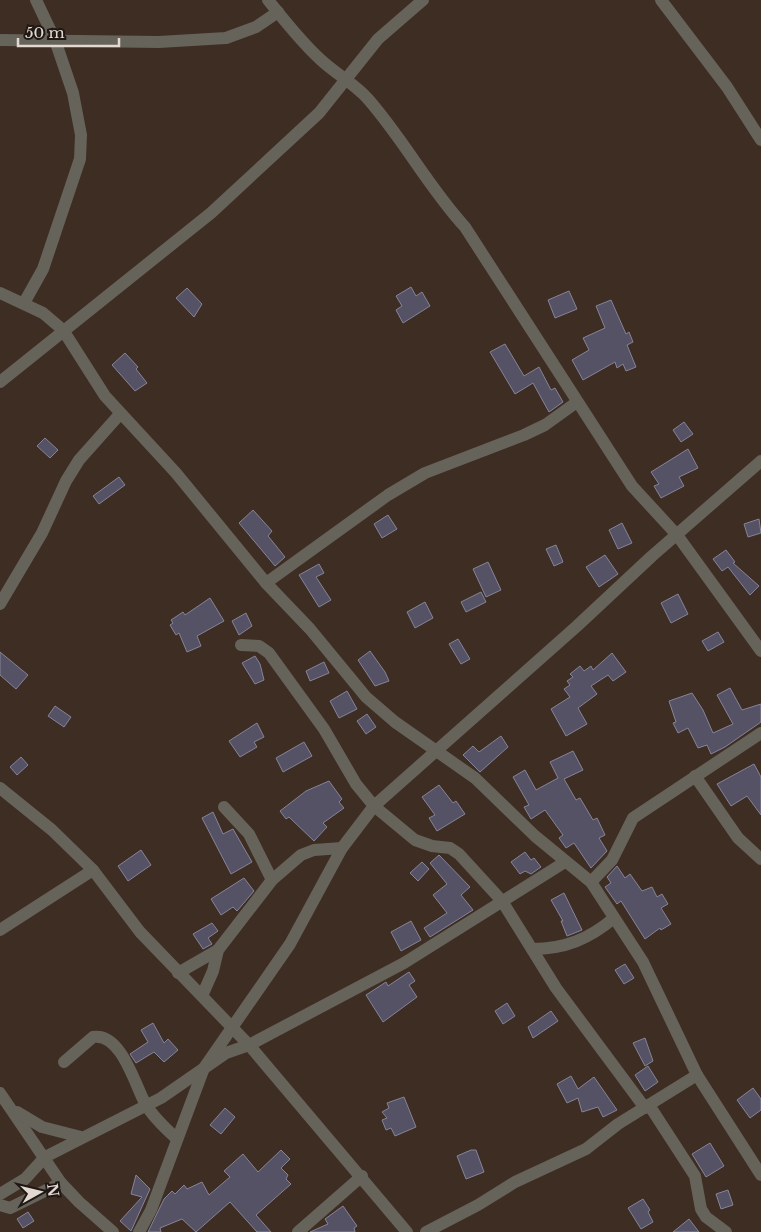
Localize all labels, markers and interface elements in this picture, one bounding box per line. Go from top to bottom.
scale bar [18,15,119,47]
text: 50 m [25,23,65,42]
north arrow [15,1167,65,1217]
text: N [43,1182,63,1198]

